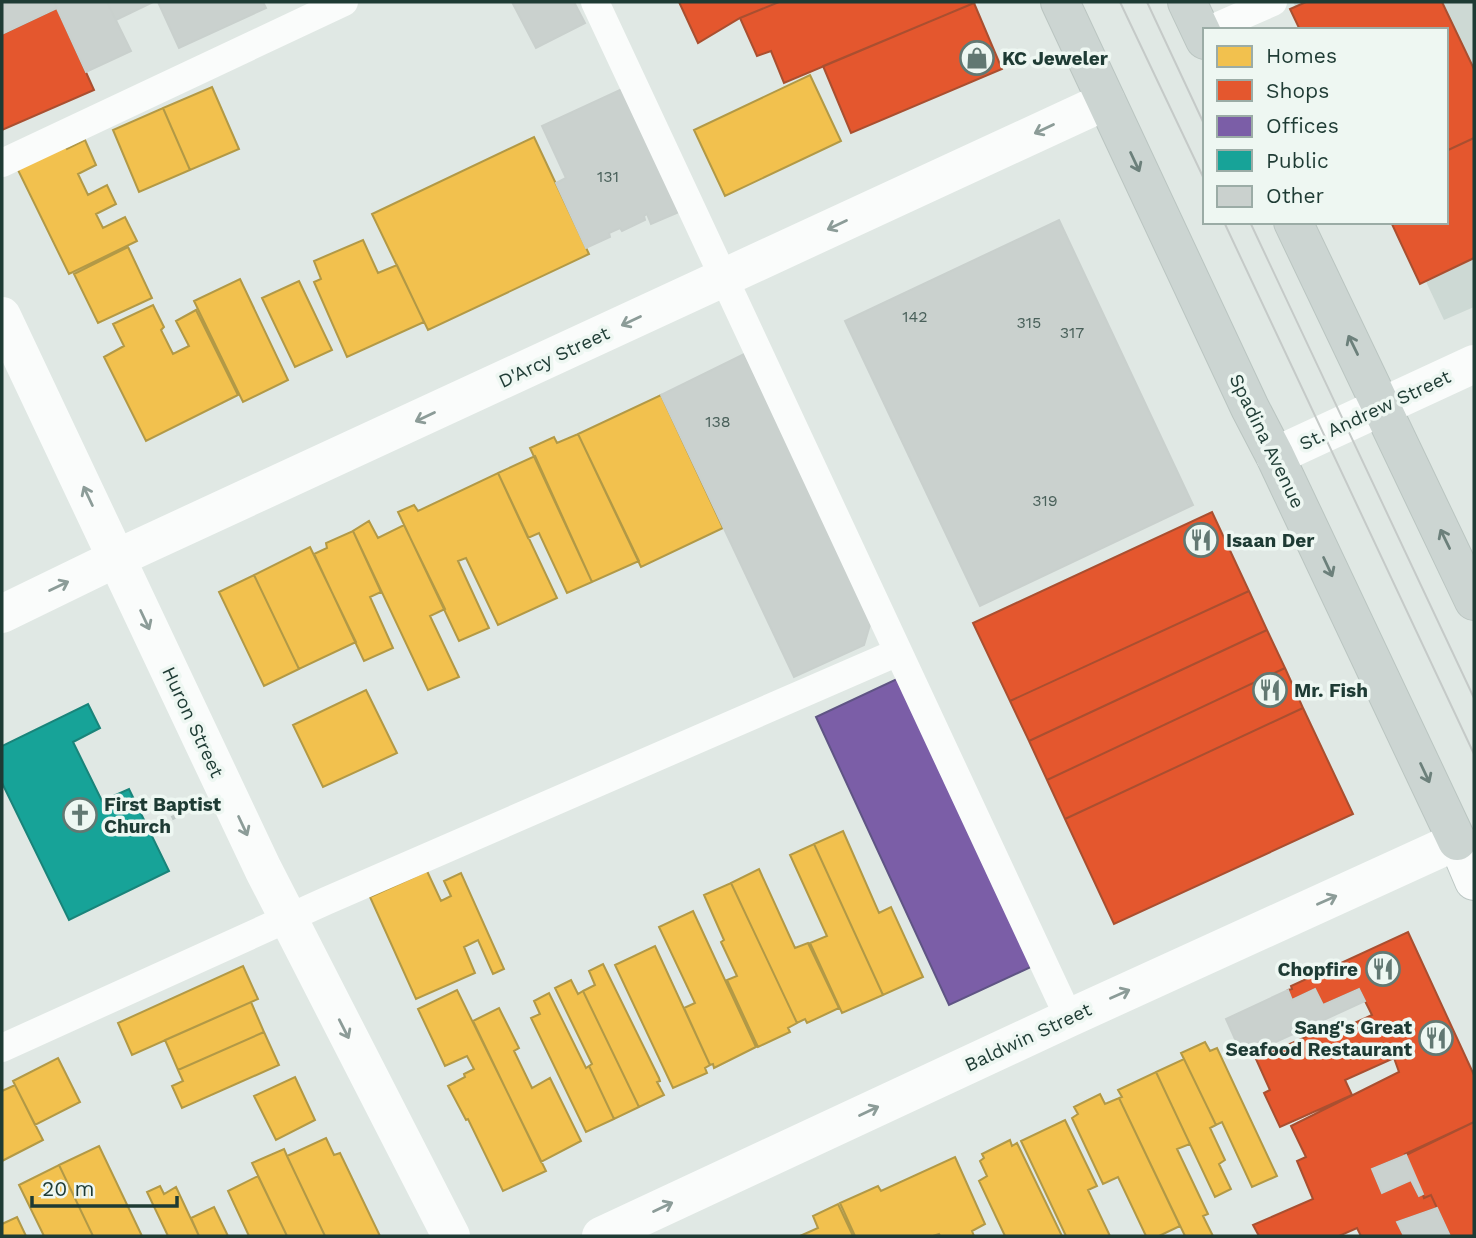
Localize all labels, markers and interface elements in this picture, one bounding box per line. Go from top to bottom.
legend [1203,28,1448,224]
shop icon: KC Jeweler [958,39,996,77]
text: Homes [1266,43,1337,68]
place label: KC Jeweler [1002,47,1109,70]
text: Shops [1266,78,1329,103]
text: Offices [1266,113,1339,138]
one-way arrow [1034,123,1055,137]
text: Public [1266,148,1329,173]
one-way arrow [1129,152,1142,173]
house number: 131 [597,167,619,186]
text: Other [1266,183,1325,208]
one-way arrow [827,219,848,232]
house number: 142 [902,307,928,326]
house number: 315 [1017,313,1041,332]
one-way arrow [621,315,642,328]
street label: D'Arcy Street [495,321,613,393]
house number: 317 [1060,323,1084,342]
one-way arrow [1345,335,1359,356]
street label: St. Andrew Street [1296,365,1454,455]
street label: Spadina Avenue [1225,370,1309,512]
one-way arrow [415,411,436,424]
house number: 138 [705,412,731,431]
one-way arrow [81,486,94,507]
house number: 319 [1032,491,1058,510]
restaurant icon: Isaan Der [1182,521,1220,559]
place label: Isaan Der [1226,529,1315,552]
one-way arrow [1437,529,1450,550]
one-way arrow [1321,556,1335,577]
one-way arrow [48,579,69,593]
one-way arrow [138,609,152,630]
street label: Huron Street [157,663,229,781]
restaurant icon: Mr. Fish [1251,671,1289,709]
place label: Mr. Fish [1294,679,1368,702]
one-way arrow [1419,762,1432,783]
place label: First Baptist Church [104,793,222,838]
church icon: First Baptist Church [61,796,99,834]
one-way arrow [236,815,250,836]
one-way arrow [1316,893,1337,906]
restaurant icon: Chopfire [1364,950,1402,988]
place label: Chopfire [1278,958,1358,981]
one-way arrow [1109,987,1130,1000]
street label: Baldwin Street [961,998,1095,1076]
place label: Sang's Great Seafood Restaurant [1225,1016,1413,1061]
one-way arrow [338,1018,352,1039]
restaurant icon: Sang's Great Seafood Restaurant [1417,1019,1455,1057]
one-way arrow [858,1104,879,1117]
scale bar [32,1164,177,1208]
text: 20 m [42,1176,94,1201]
one-way arrow [652,1200,673,1214]

